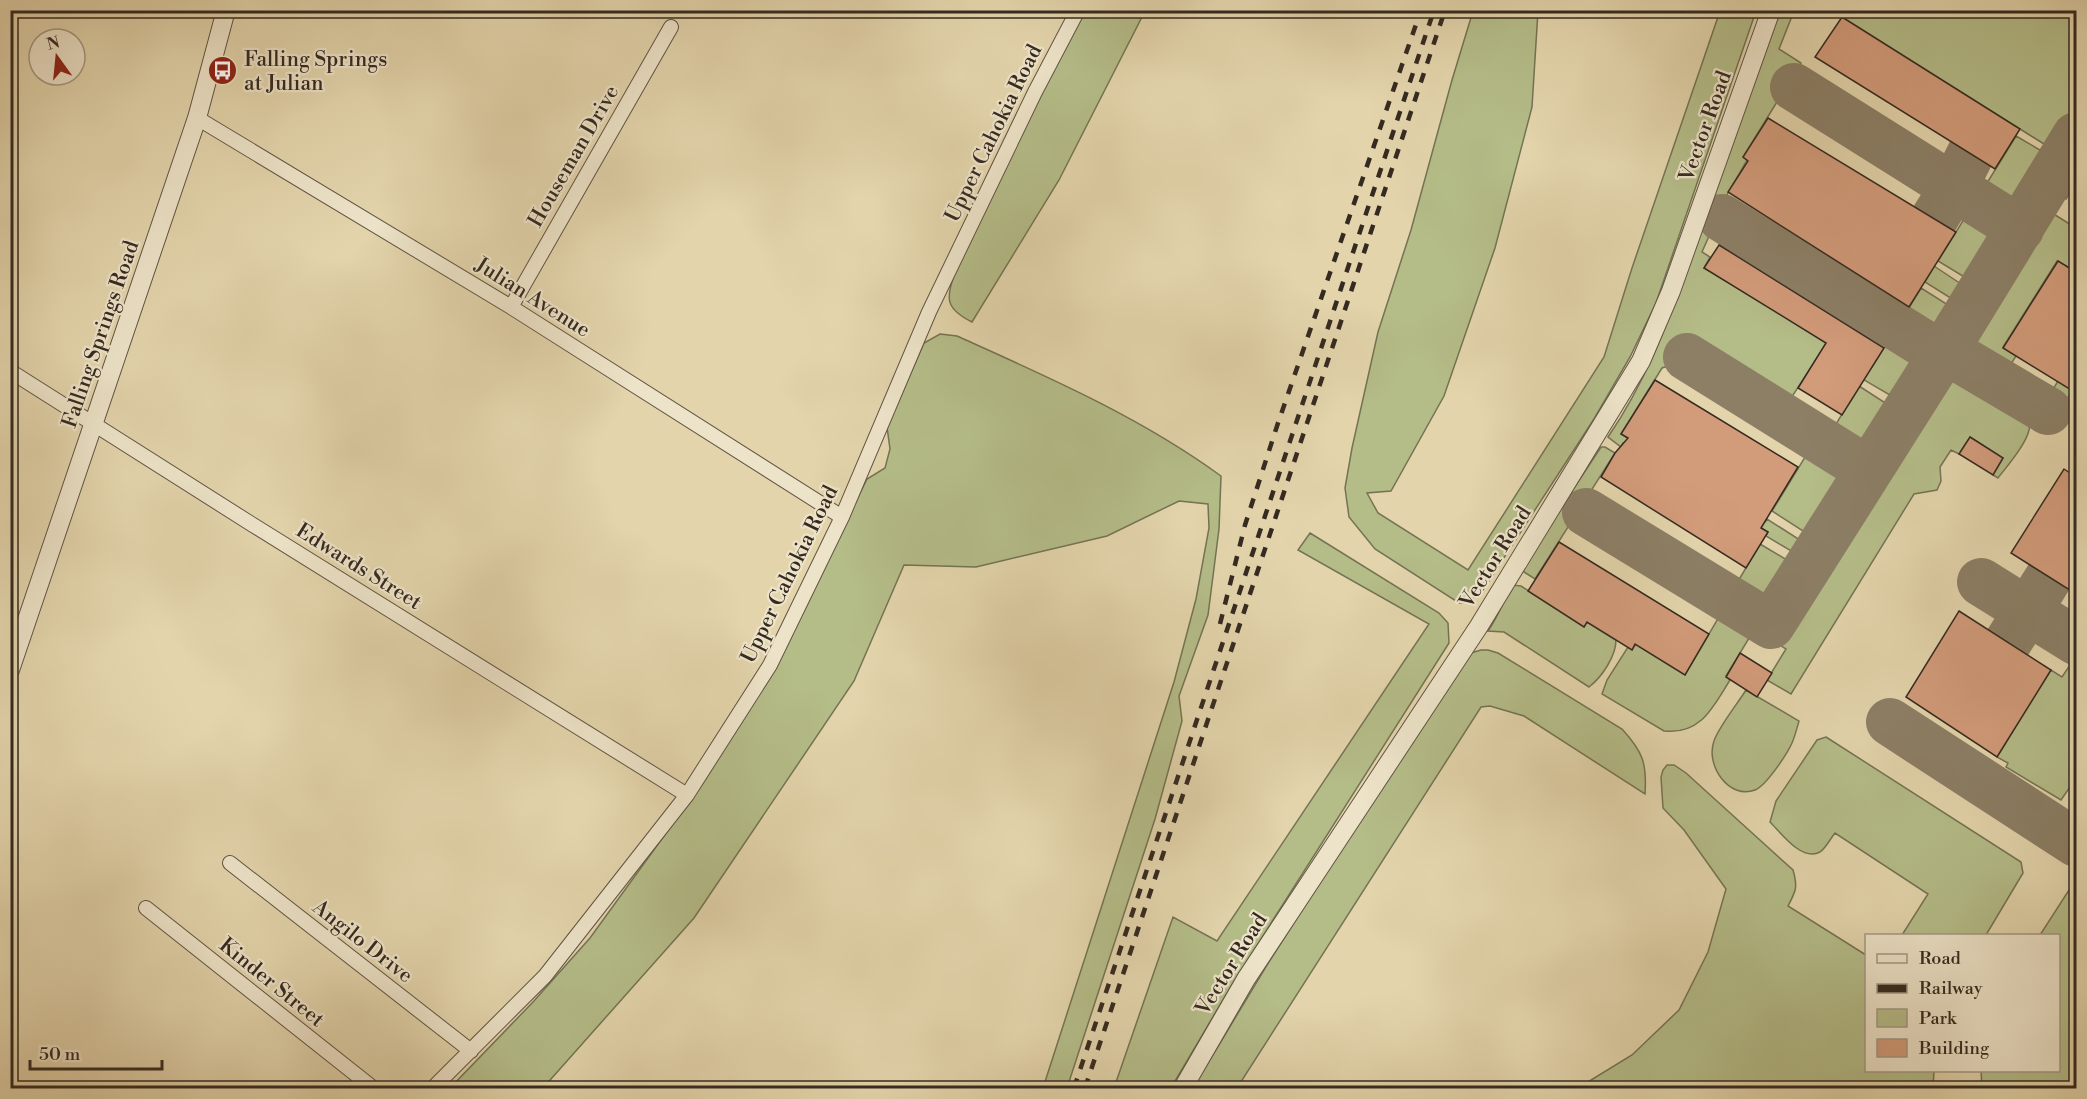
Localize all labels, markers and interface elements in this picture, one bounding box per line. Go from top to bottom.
north arrow [27,27,87,87]
text: N [45,32,62,55]
street label: Upper Cahokia Road [940,40,1048,226]
place label: Falling Springs at Julian [244,47,387,97]
bus stop icon: Falling Springs at Julian [207,55,239,87]
street label: Vector Road [1674,68,1738,186]
street label: Houseman Drive [523,81,625,232]
street label: Falling Springs Road [57,237,145,431]
street label: Julian Avenue [469,252,595,344]
street label: Upper Cahokia Road [736,481,844,667]
street label: Vector Road [1454,502,1538,614]
street label: Edwards Street [291,518,427,616]
street label: Angilo Drive [306,894,418,989]
street label: Vector Road [1190,909,1274,1021]
street label: Kinder Street [214,932,330,1033]
legend [1865,934,2060,1072]
text: Road [1919,947,1962,970]
text: Railway [1919,977,1983,1000]
text: Park [1919,1007,1958,1030]
scale bar [30,1033,162,1071]
text: Building [1918,1037,1990,1060]
text: 50 m [39,1043,81,1066]

